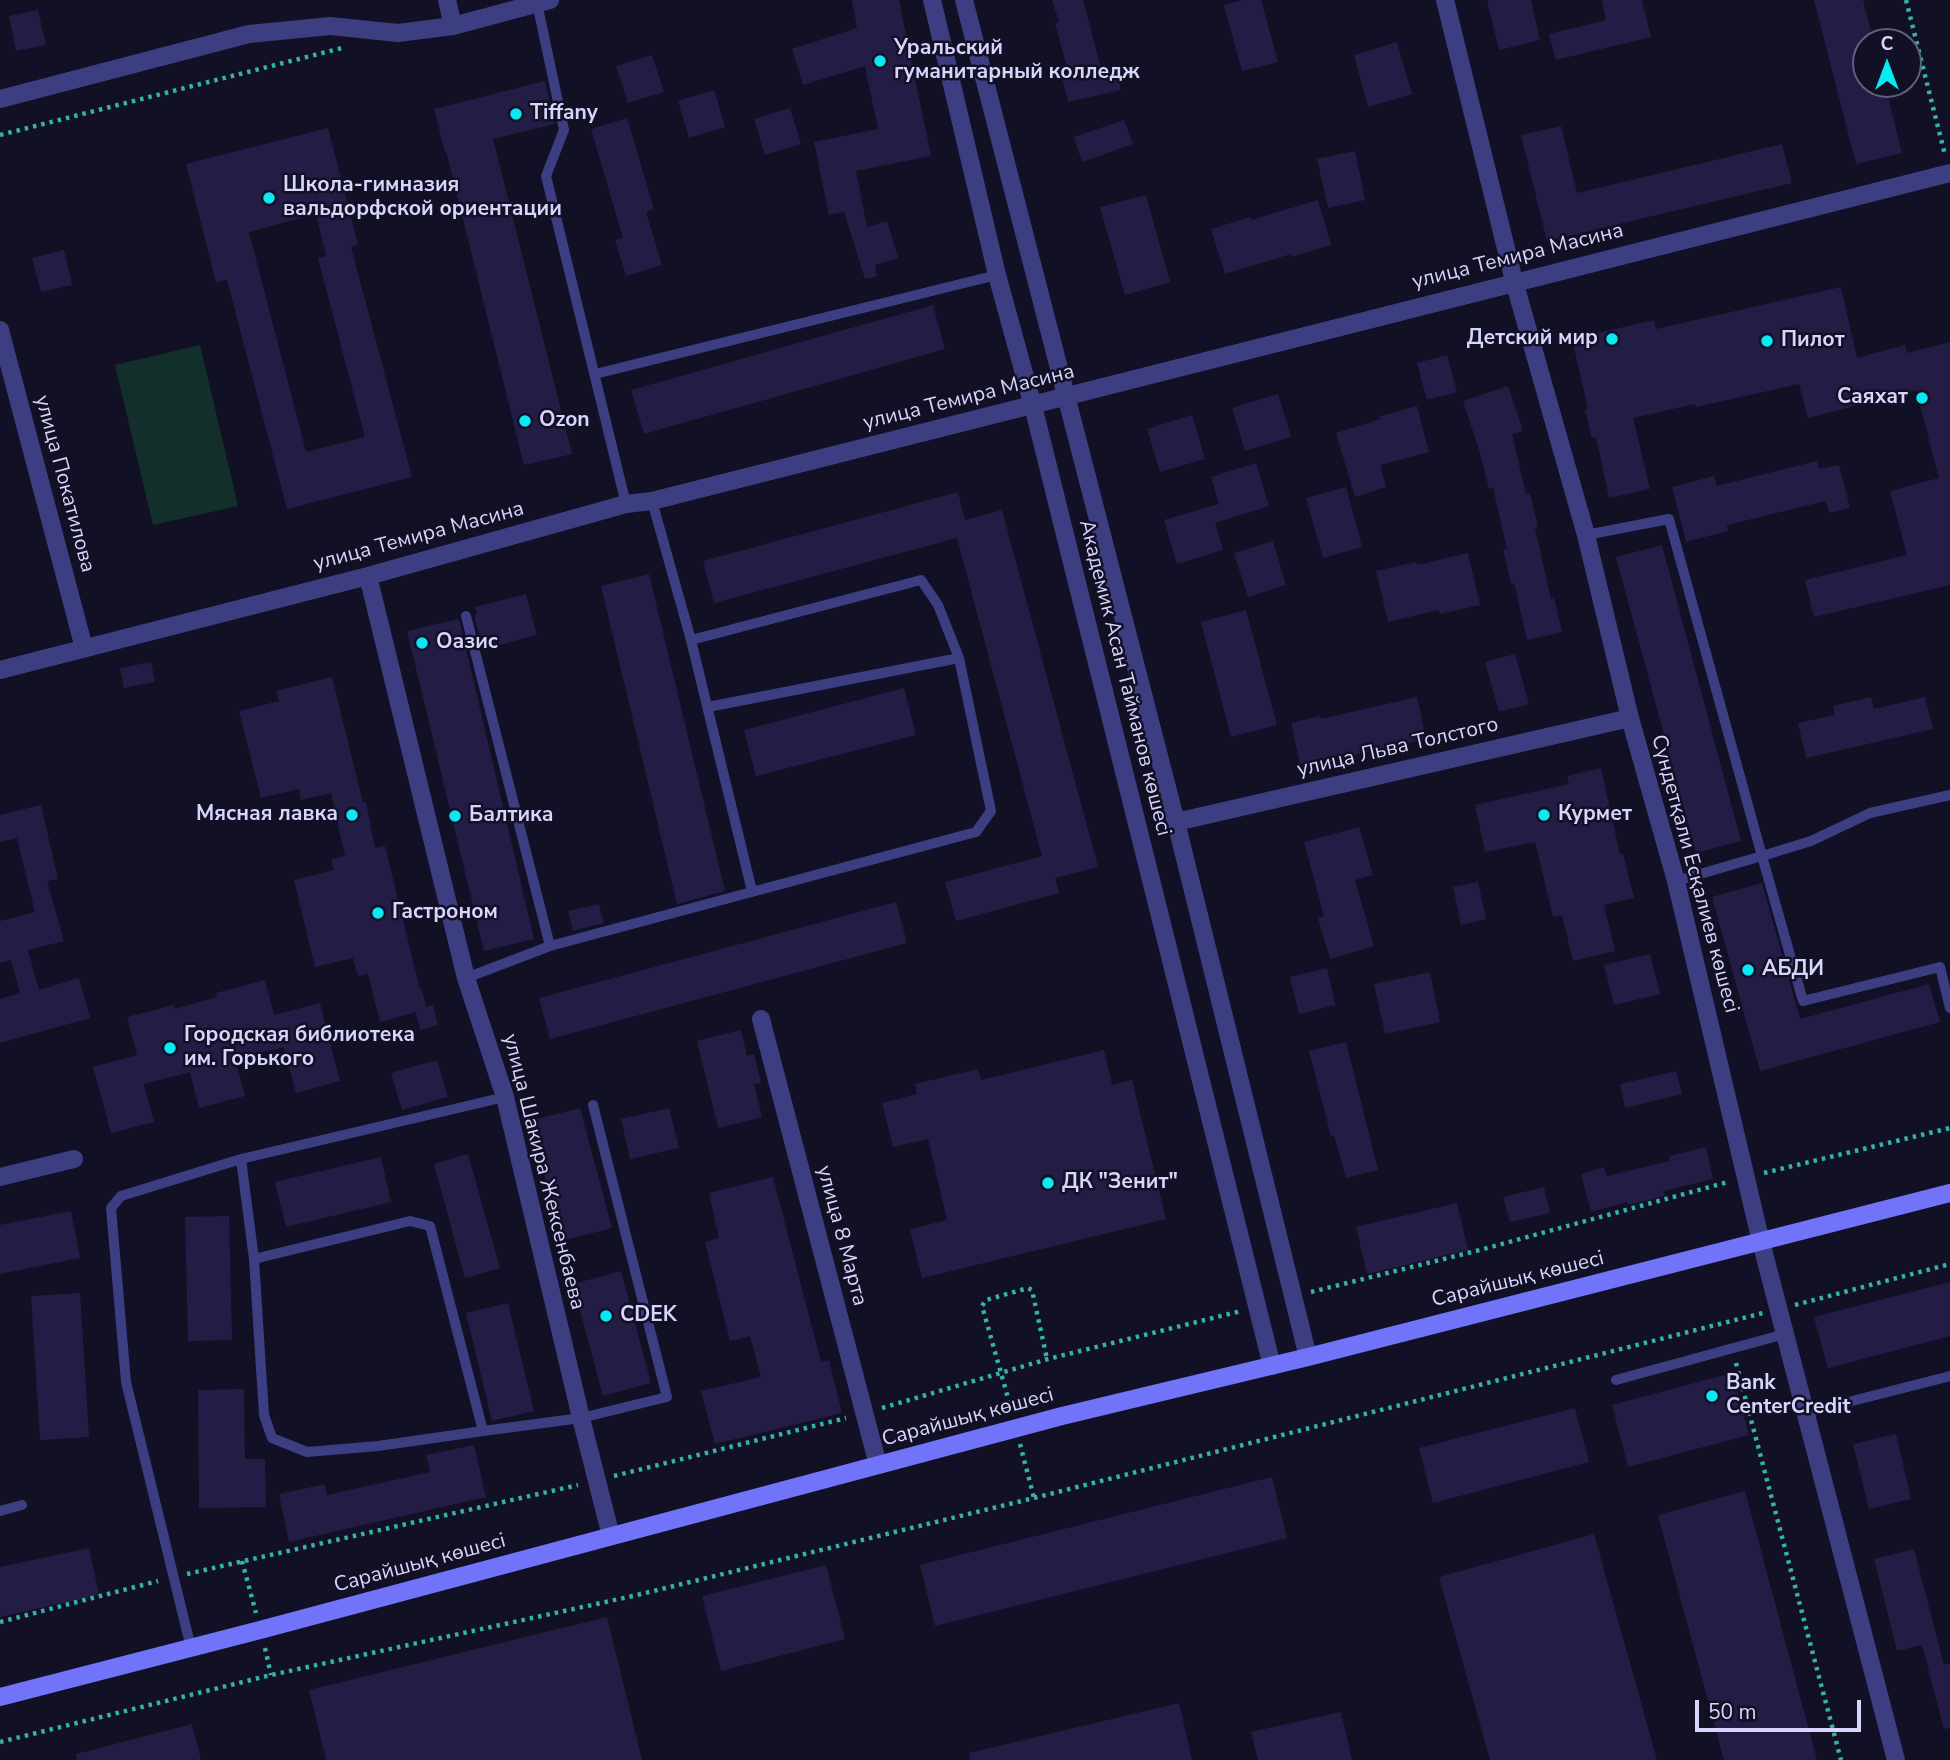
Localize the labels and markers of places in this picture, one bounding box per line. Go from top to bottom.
place label: Уральский гуманитарный колледж [894,36,1140,86]
marker: Уральский гуманитарный колледж [872,53,888,69]
place label: Tiffany [530,101,598,127]
marker: Tiffany [508,106,524,122]
place label: Школа-гимназия вальдорфской ориентации [283,173,562,223]
marker: Школа-гимназия вальдорфской ориентации [261,190,277,206]
place label: Детский мир [1467,326,1598,352]
place label: Пилот [1781,328,1845,354]
marker: Детский мир [1604,331,1620,347]
marker: Пилот [1759,333,1775,349]
place label: Саяхат [1837,385,1908,411]
marker: Саяхат [1914,390,1930,406]
place label: Ozon [539,408,590,434]
marker: Ozon [517,413,533,429]
place label: Оазис [436,630,498,656]
marker: Оазис [414,635,430,651]
place label: Мясная лавка [196,802,338,828]
place label: Курмет [1558,802,1632,828]
place label: Балтика [469,803,554,829]
marker: Мясная лавка [344,807,360,823]
marker: Курмет [1536,807,1552,823]
marker: Балтика [447,808,463,824]
place label: Гастроном [392,900,498,926]
marker: Гастроном [370,905,386,921]
place label: АБДИ [1762,957,1824,983]
marker: АБДИ [1740,962,1756,978]
place label: Городская библиотека им. Горького [184,1023,415,1073]
marker: Городская библиотека им. Горького [162,1040,178,1056]
place label: ДК "Зенит" [1062,1170,1178,1196]
marker: ДК "Зенит" [1040,1175,1056,1191]
place label: CDEK [620,1303,677,1329]
marker: CDEK [598,1308,614,1324]
place label: Bank CenterCredit [1726,1371,1850,1421]
marker: Bank CenterCredit [1704,1388,1720,1404]

